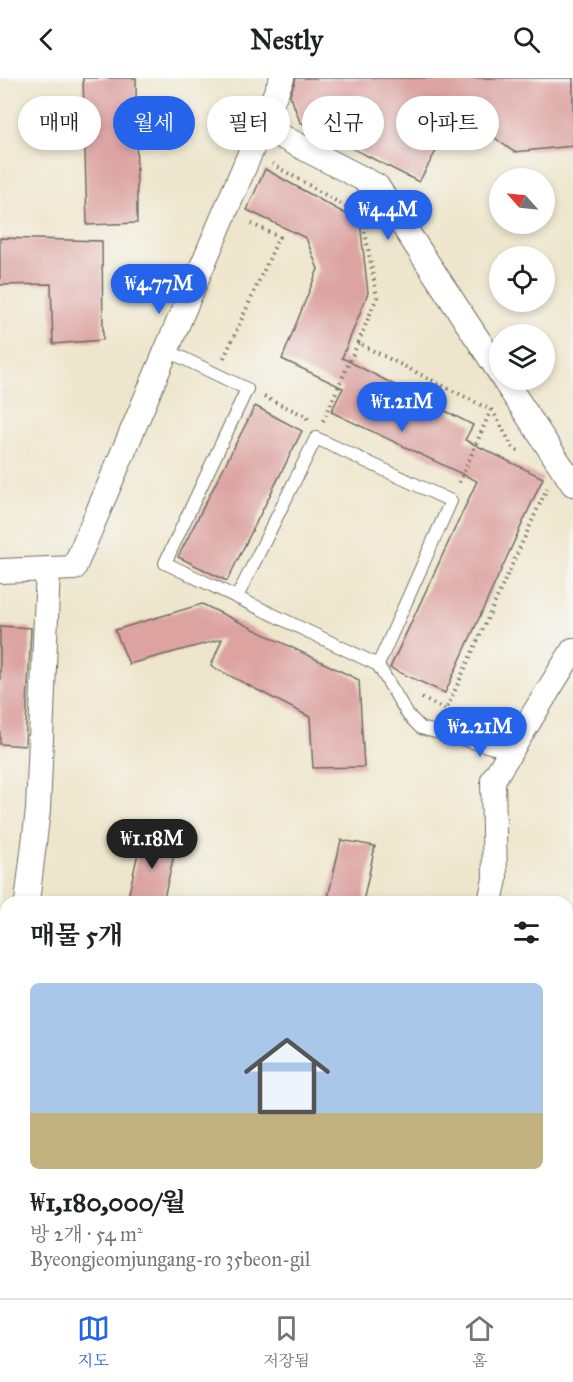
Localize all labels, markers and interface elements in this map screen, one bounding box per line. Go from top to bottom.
icon: back [30,23,63,56]
text: Nestly [250,23,323,56]
icon: search [510,23,543,56]
chip: 매매 [18,96,101,150]
chip: 월세 [113,96,195,150]
chip: 필터 [207,96,290,150]
chip: 신규 [302,96,384,150]
chip: 아파트 [396,96,499,150]
north arrow [489,168,555,234]
map controls [489,168,555,390]
pin: ₩4.4M [346,190,430,241]
text: ₩4.4M [358,197,418,221]
button: locate [489,246,555,312]
pin: ₩4.77M [110,264,208,315]
text: ₩4.77M [125,271,193,295]
button: layers [489,324,555,390]
pin: ₩1.21M [353,382,451,433]
text: ₩1.21M [371,389,433,413]
pin: ₩2.21M [431,707,529,758]
text: ₩2.21M [448,714,512,738]
pin: ₩1.18M [103,819,201,870]
text: ₩1.18M [121,826,184,850]
icon: filters [510,916,543,949]
text: 매물 5개 [30,919,123,951]
icon: home [233,1022,341,1130]
text: ₩1,180,000/월 [30,1186,186,1218]
text: 방 2개 · 54 m² [30,1222,143,1246]
text: Byeongjeomjungang-ro 35beon-gil [30,1247,310,1271]
tab: 지도 [77,1312,110,1371]
tab: 저장됨 [263,1312,310,1371]
tab: 홈 [463,1312,496,1371]

